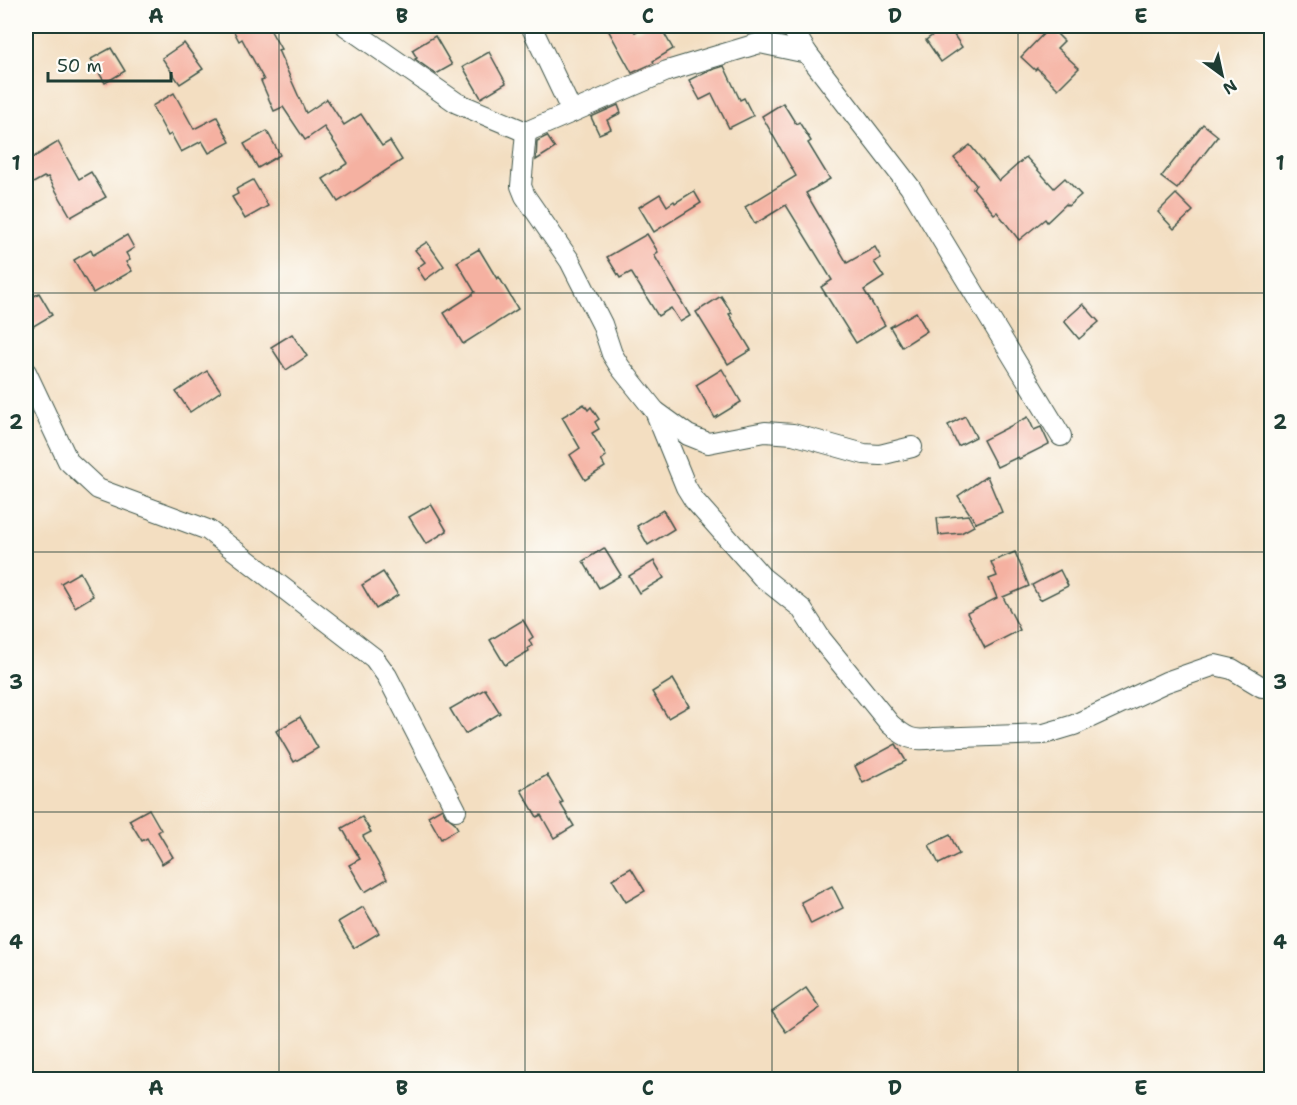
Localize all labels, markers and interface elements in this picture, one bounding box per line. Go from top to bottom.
text: A [148,3,164,29]
text: B [396,3,408,29]
text: C [642,3,654,29]
text: D [888,3,902,29]
text: E [1134,3,1148,29]
scale bar [48,45,171,83]
north arrow [1192,45,1252,105]
text: 50 m [57,54,102,78]
text: N [1219,75,1241,99]
text: 1 [11,150,21,176]
text: 1 [1275,150,1285,176]
text: 2 [9,409,23,435]
text: 2 [1273,409,1287,435]
text: 3 [9,669,23,695]
text: 3 [1273,669,1287,695]
text: 4 [9,929,23,955]
text: 4 [1273,929,1287,955]
text: A [148,1075,164,1101]
text: B [396,1075,408,1101]
text: C [642,1075,654,1101]
text: D [888,1075,902,1101]
text: E [1134,1075,1148,1101]

